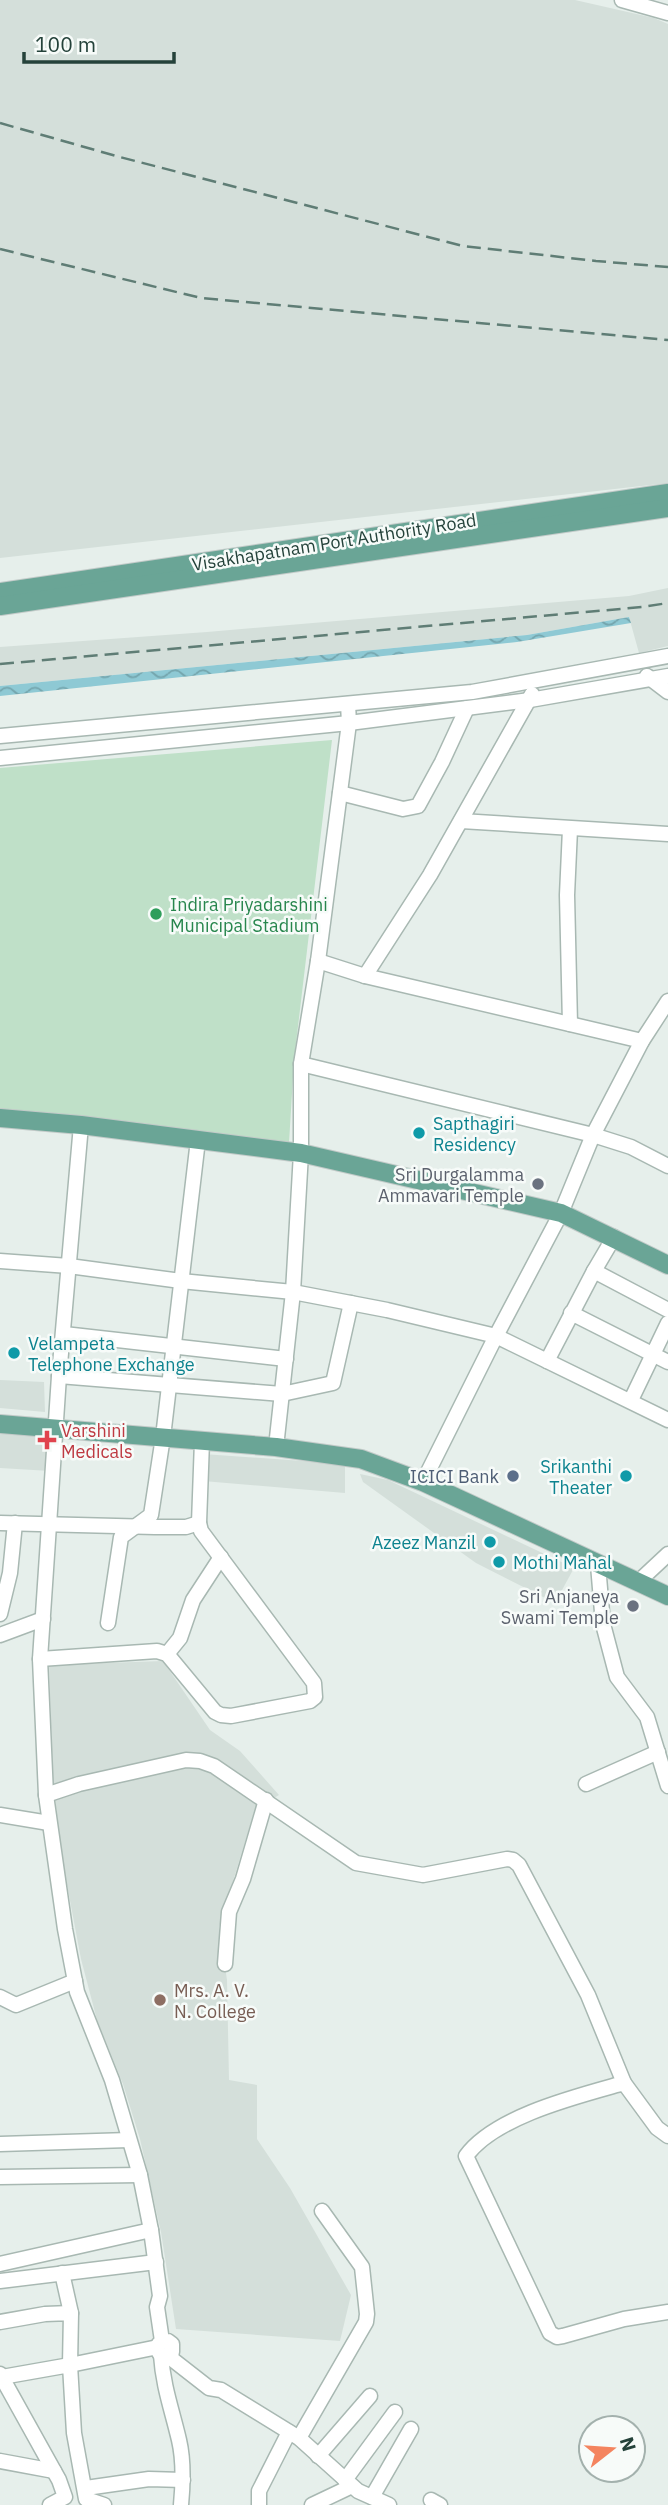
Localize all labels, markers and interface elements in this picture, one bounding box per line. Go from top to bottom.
scale bar [24,21,175,65]
text: 100 m [35,30,96,58]
street label: Visakhapatnam Port Authority Road [190,508,478,576]
place label: Indira Priyadarshini Municipal Stadium [170,893,328,937]
marker: Indira Priyadarshini Municipal Stadium [148,906,164,922]
place label: Sapthagiri Residency [433,1112,516,1156]
marker: Sapthagiri Residency [411,1125,427,1141]
place label: Sri Durgalamma Ammavari Temple [378,1163,524,1207]
marker: Sri Durgalamma Ammavari Temple [530,1176,546,1192]
place label: Velampeta Telephone Exchange [28,1332,195,1376]
marker: Velampeta Telephone Exchange [6,1345,22,1361]
place label: Varshini Medicals [61,1419,133,1463]
marker: Varshini Medicals [39,1432,55,1448]
place label: Srikanthi Theater [540,1455,612,1499]
place label: ICICI Bank [410,1465,500,1488]
marker: ICICI Bank [505,1468,521,1484]
marker: Srikanthi Theater [618,1468,634,1484]
place label: Azeez Manzil [372,1531,476,1554]
marker: Azeez Manzil [482,1534,498,1550]
place label: Mothi Mahal [513,1551,612,1574]
marker: Mothi Mahal [491,1554,507,1570]
place label: Sri Anjaneya Swami Temple [501,1585,619,1629]
marker: Sri Anjaneya Swami Temple [625,1598,641,1614]
place label: Mrs. A. V. N. College [174,1979,256,2023]
marker: Mrs. A. V. N. College [152,1992,168,2008]
north arrow [577,2414,647,2484]
text: N [615,2434,642,2454]

